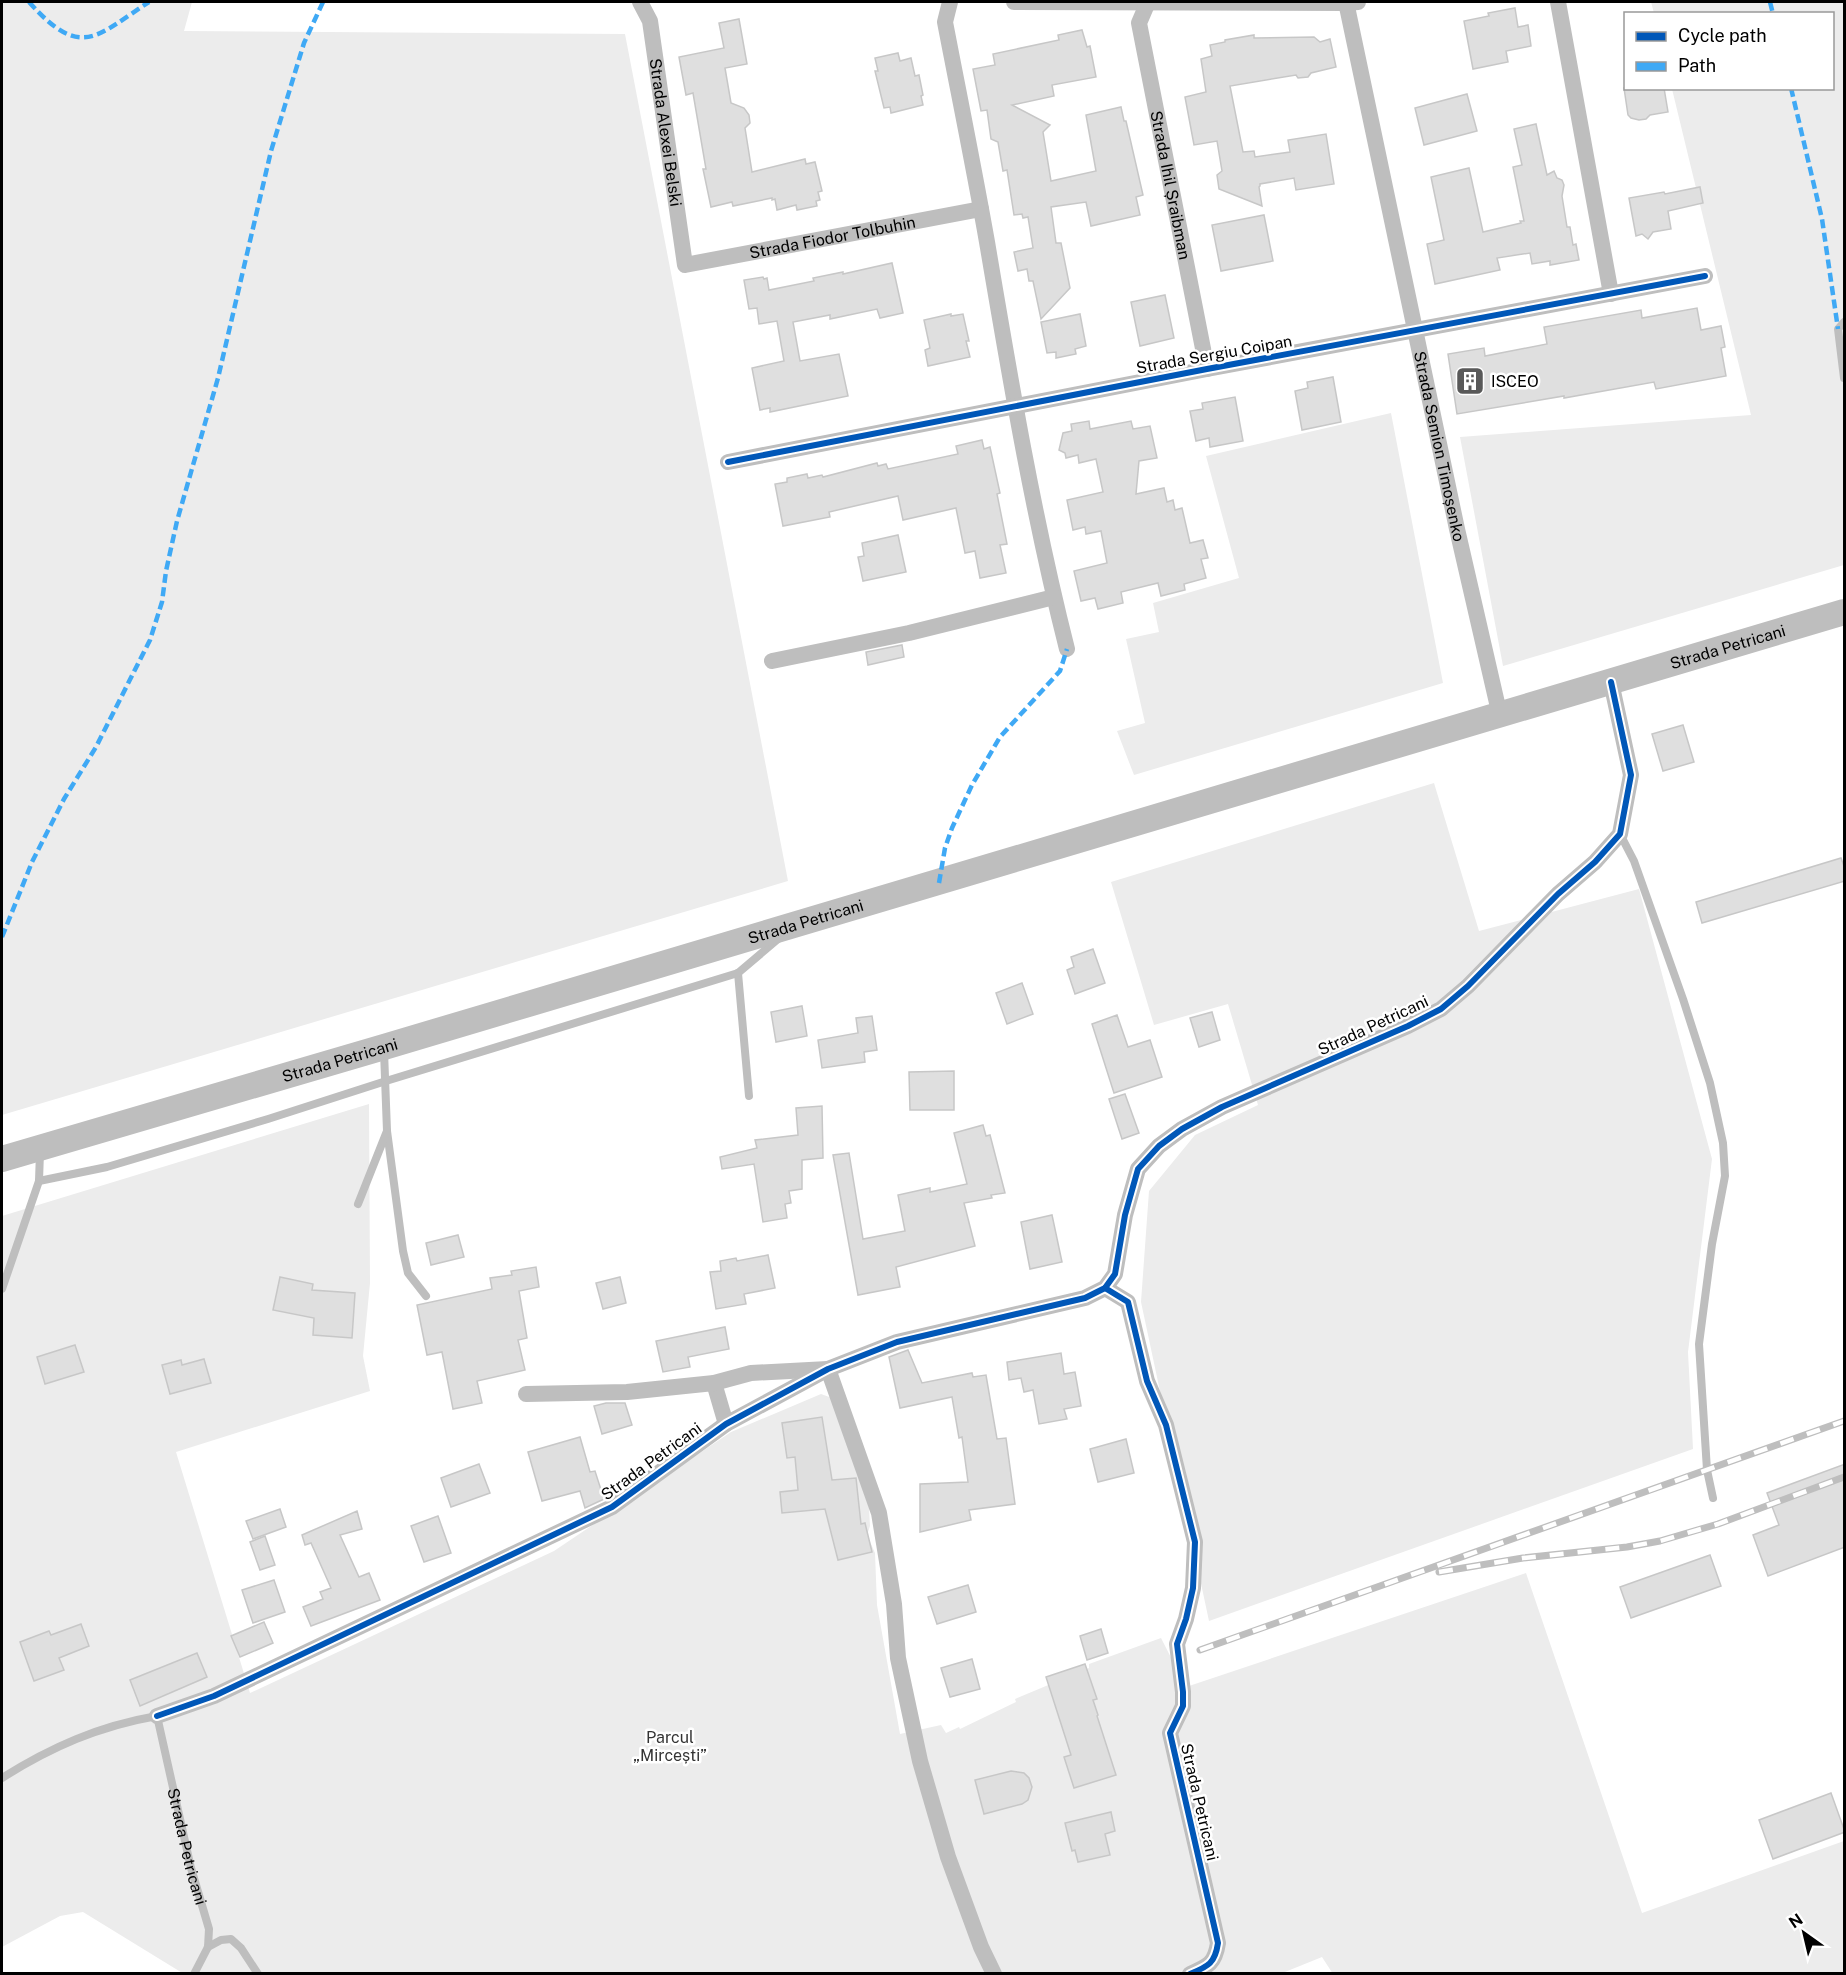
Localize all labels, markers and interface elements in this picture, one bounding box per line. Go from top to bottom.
legend [1624,12,1834,90]
text: Cycle path [1678,25,1767,46]
text: Path [1678,55,1716,76]
street label: Strada Alexei Belski [645,57,685,208]
street label: Strada Ihil Șraibman [1146,109,1194,261]
street label: Strada Fiodor Tolbuhin [748,213,917,263]
street label: Strada Sergiu Coipan [1135,331,1294,378]
street label: Strada Semion Timoșenko [1410,349,1469,543]
building icon: ISCEO [1454,365,1486,397]
place label: ISCEO [1491,372,1539,391]
street label: Strada Petricani [1668,621,1788,673]
street label: Strada Petricani [746,896,866,948]
street label: Strada Petricani [1315,992,1431,1059]
street label: Strada Petricani [280,1034,400,1086]
street label: Strada Petricani [597,1419,705,1504]
park label: Parcul „Mircești” [633,1728,707,1765]
street label: Strada Petricani [1177,1742,1222,1862]
street label: Strada Petricani [163,1786,210,1907]
north arrow [1774,1903,1834,1963]
text: N [1785,1910,1806,1932]

